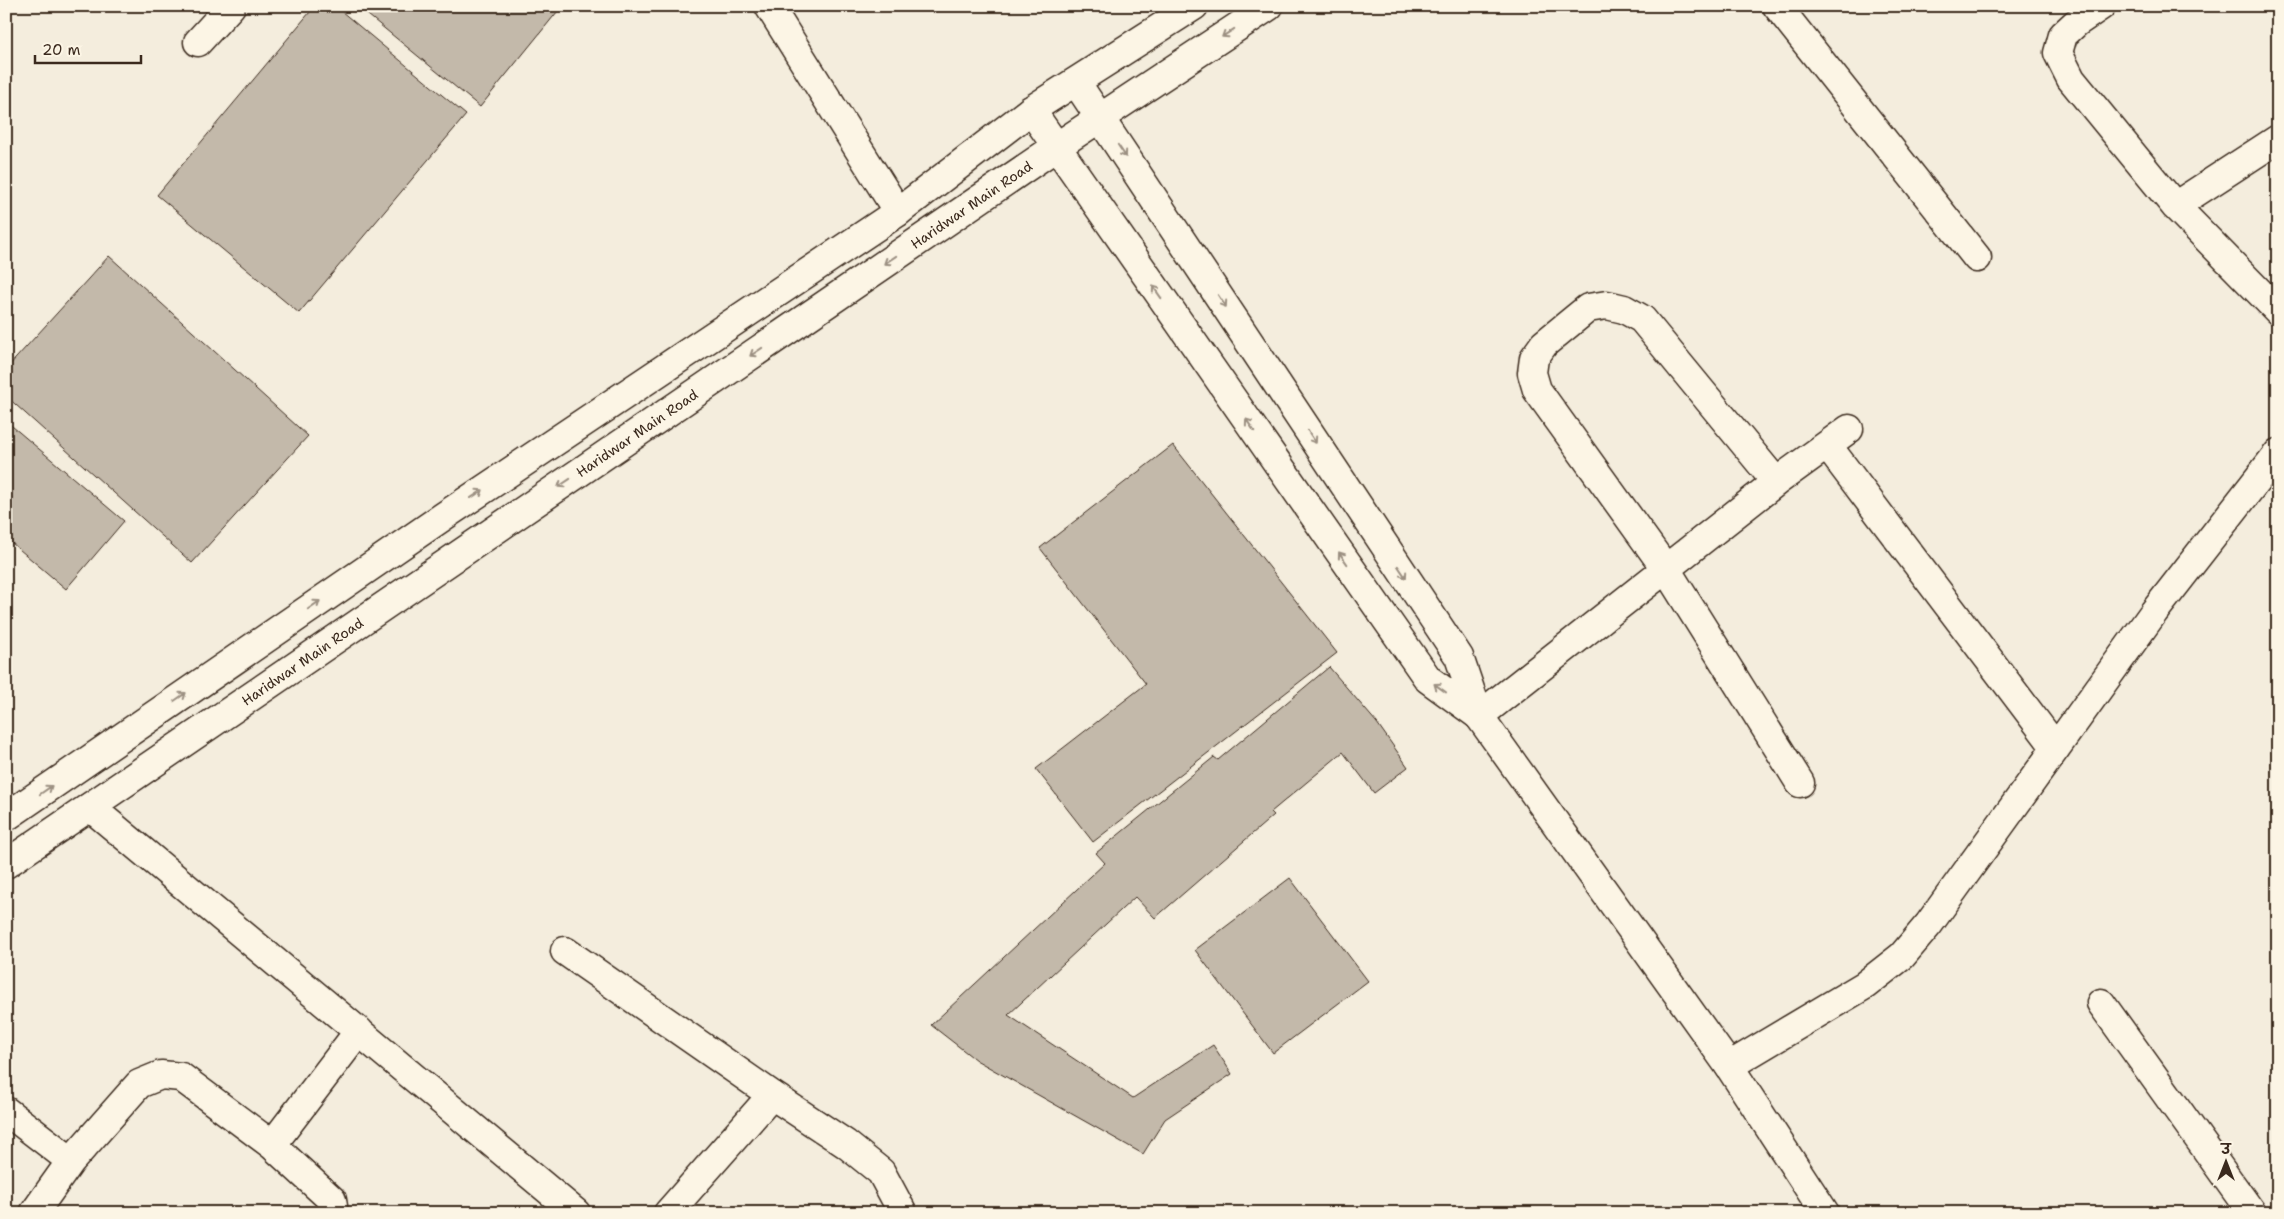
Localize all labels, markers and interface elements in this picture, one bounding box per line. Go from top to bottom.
one-way arrow [1222,28,1236,38]
scale bar [35,32,141,64]
text: 20 m [42,40,81,60]
one-way arrow [1117,144,1127,158]
street label: Haridwar Main Road [907,157,1036,253]
one-way arrow [883,255,897,265]
one-way arrow [1152,285,1162,299]
one-way arrow [1217,294,1227,308]
one-way arrow [749,347,763,357]
street label: Haridwar Main Road [573,385,701,481]
one-way arrow [1245,418,1255,432]
one-way arrow [1307,429,1317,443]
one-way arrow [557,478,571,488]
one-way arrow [470,489,484,499]
one-way arrow [1338,551,1348,565]
one-way arrow [1397,565,1407,579]
one-way arrow [307,600,321,610]
street label: Haridwar Main Road [238,614,367,709]
one-way arrow [1434,682,1447,693]
one-way arrow [173,692,187,703]
one-way arrow [39,785,53,795]
north arrow [2202,1136,2252,1186]
text: उ [2219,1140,2232,1158]

